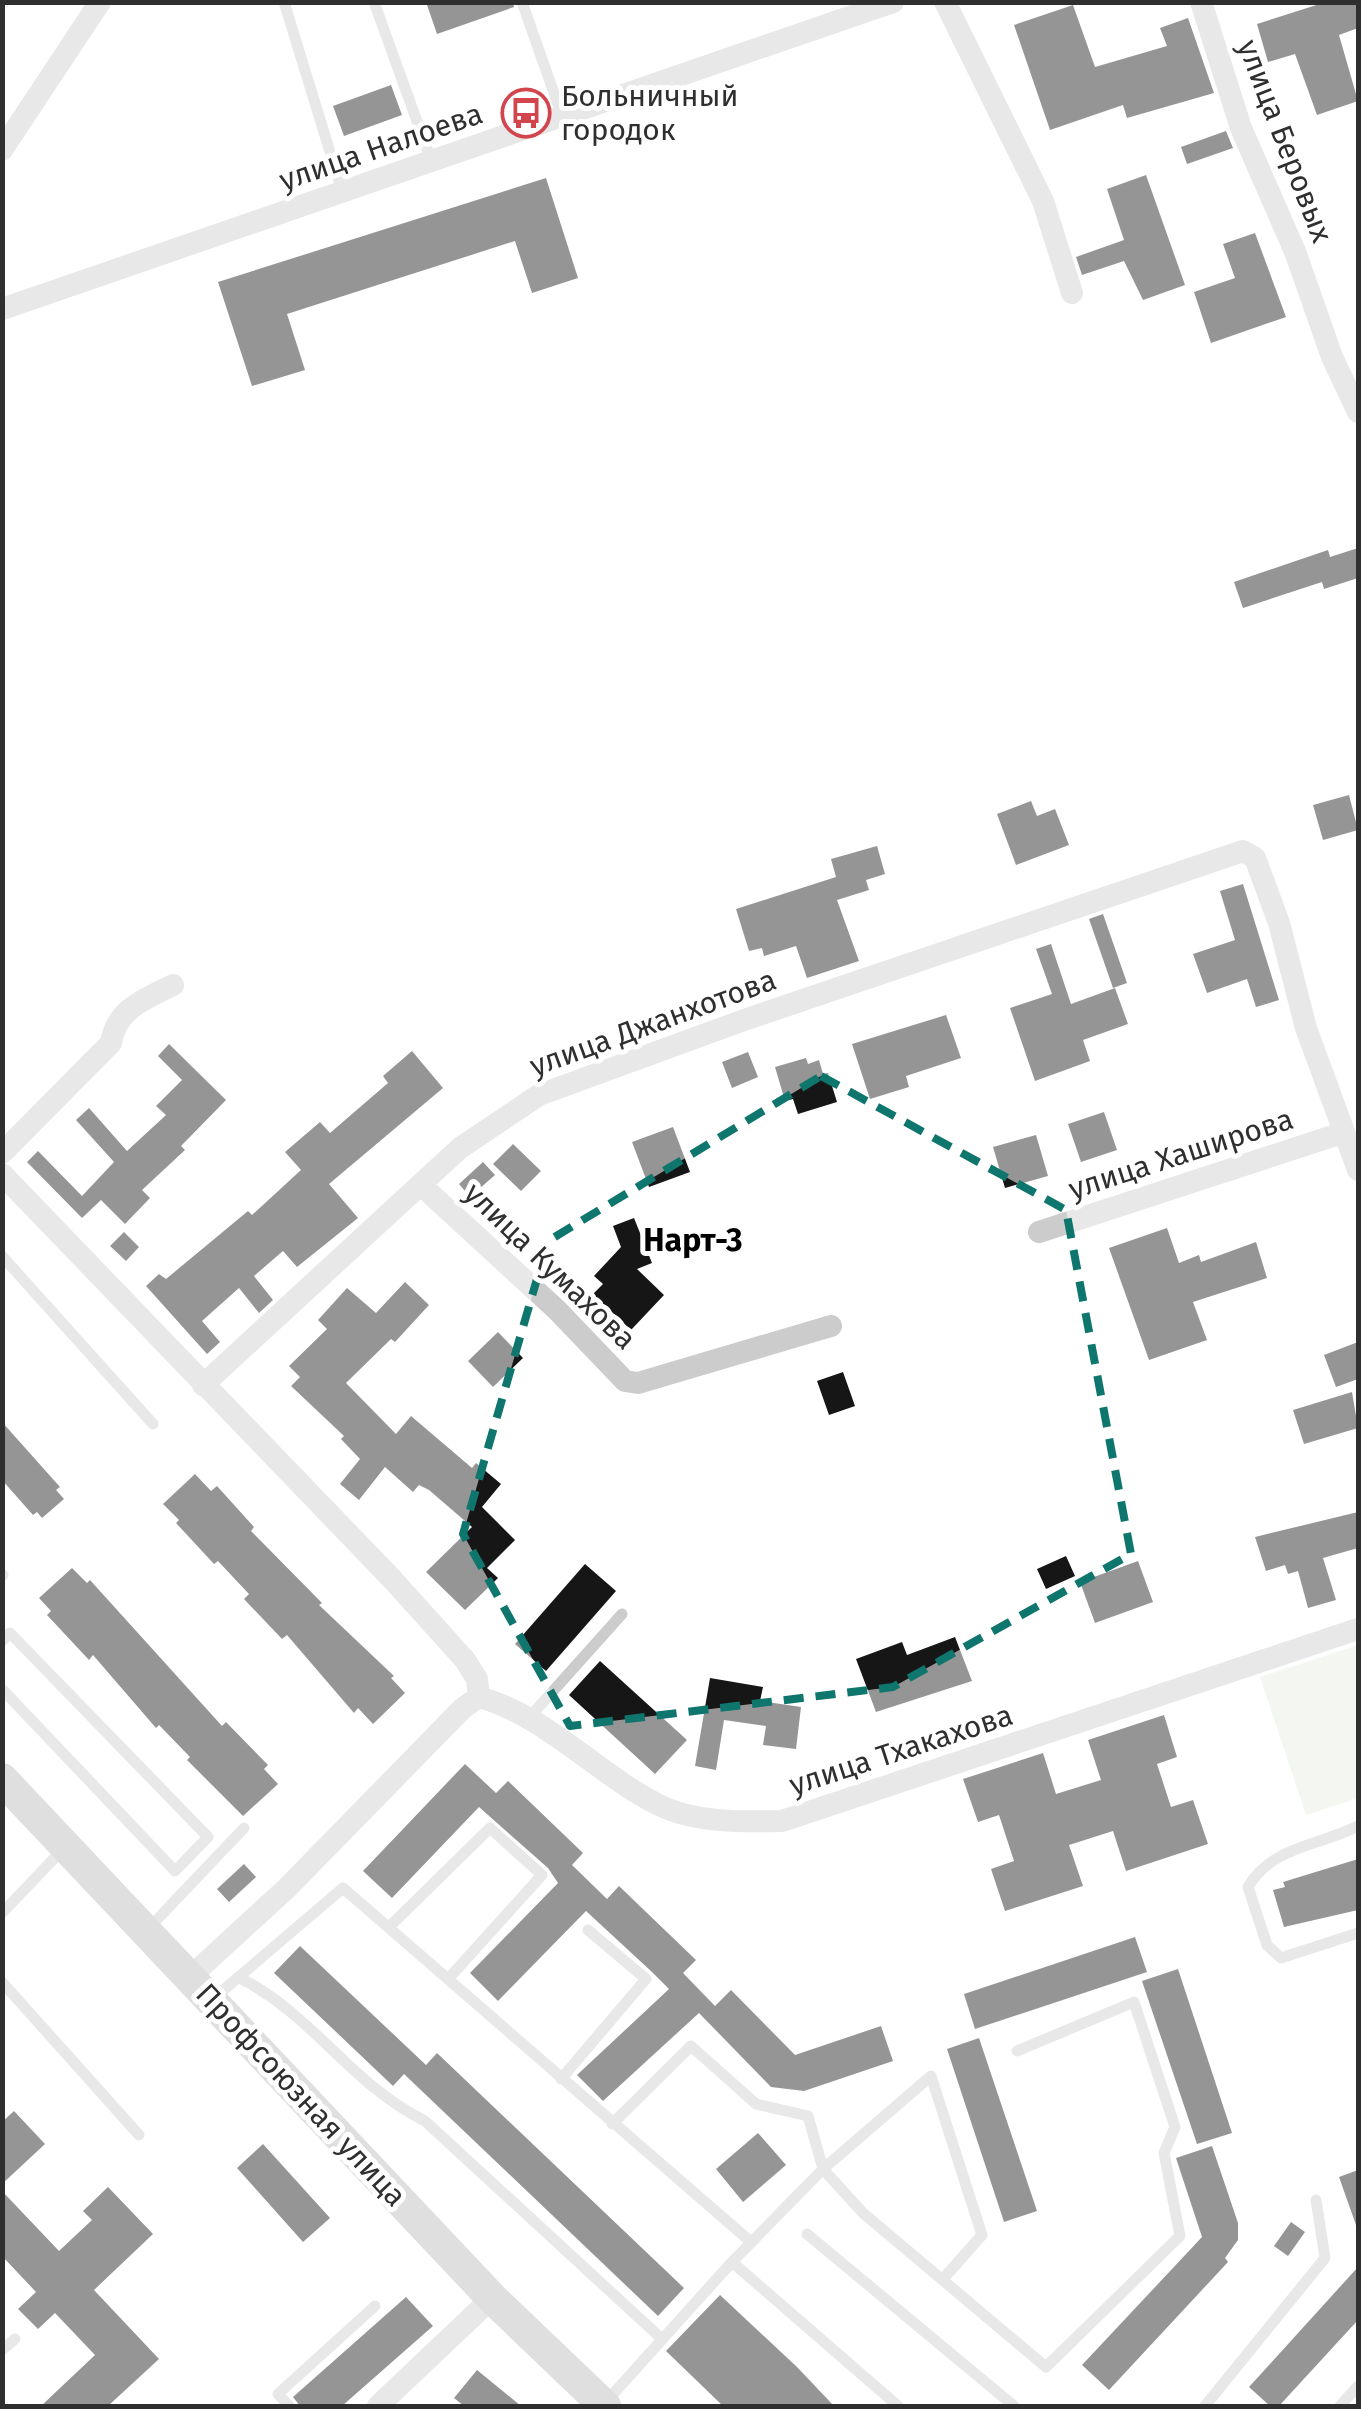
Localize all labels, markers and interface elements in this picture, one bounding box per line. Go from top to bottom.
street label: улица Беровых [1230,35,1340,248]
place label: Больничный городок [561,78,739,148]
bus stop icon: Больничный городок [500,87,552,139]
street label: улица Налоева [275,95,487,199]
street label: улица Джанхотова [525,962,781,1084]
street label: улица Хаширова [1064,1101,1298,1207]
street label: улица Кумахова [457,1175,643,1357]
district label: Нарт-3 [643,1221,743,1259]
street label: улица Тхакахова [785,1697,1017,1803]
street label: Профсоюзная улица [188,1976,414,2214]

